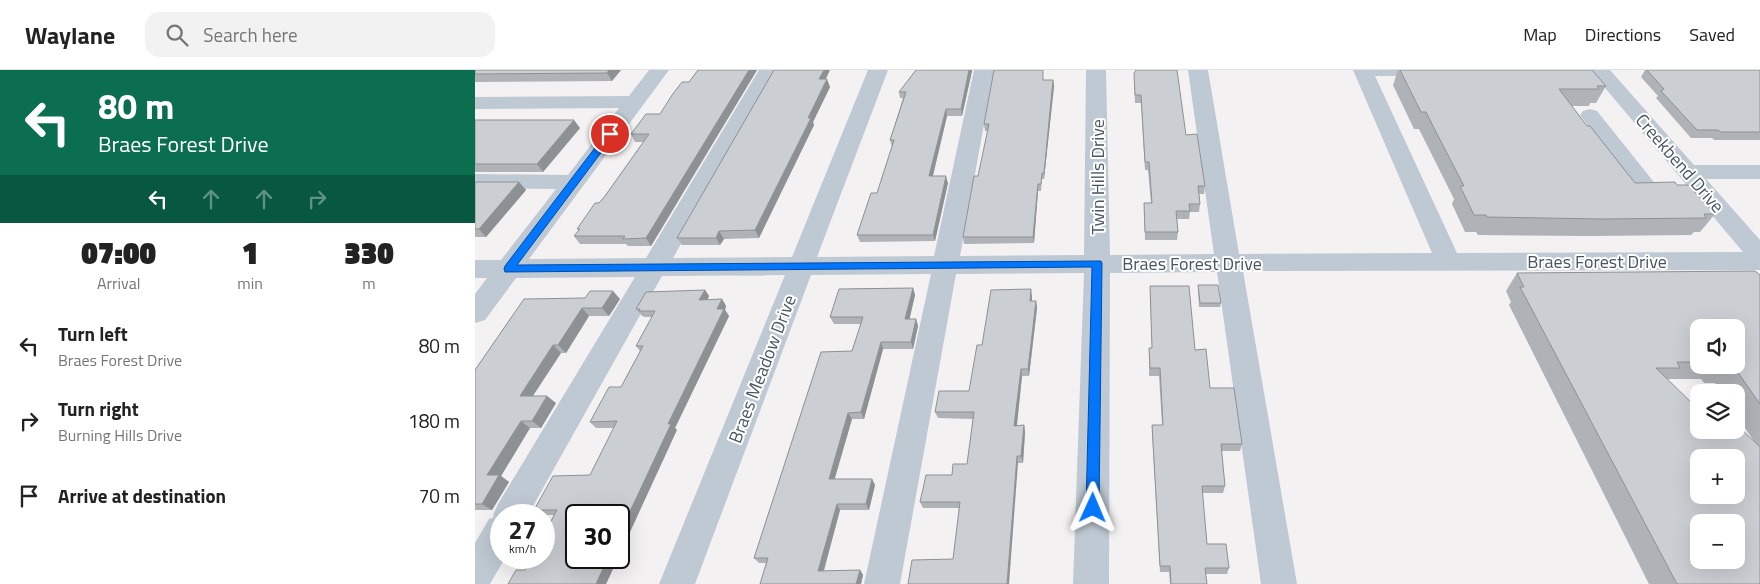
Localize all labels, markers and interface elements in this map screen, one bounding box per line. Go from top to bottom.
search box [145,12,495,57]
text: Waylane [25,17,115,53]
text: Search here [203,20,298,49]
icon: search [163,21,191,49]
text: Map [1523,21,1557,48]
text: Directions [1585,21,1661,48]
text: Saved [1689,21,1735,48]
text: 80 m [98,79,174,133]
icon: left [15,90,80,155]
street label: Creekbend Drive [1629,107,1731,219]
pin [589,113,631,155]
street label: Twin Hills Drive [1084,119,1111,235]
icon: arrive [596,120,624,148]
text: Braes Forest Drive [98,127,269,161]
icon: left [144,185,172,213]
icon: ahead [197,185,225,213]
icon: ahead [250,185,278,213]
icon: right [303,185,331,213]
text: 07:00 [81,230,156,276]
text: 1 [242,230,258,276]
text: 330 [344,230,394,276]
street label: Braes Forest Drive [1527,248,1667,275]
street label: Braes Forest Drive [1122,250,1262,277]
text: Arrival [97,271,140,295]
text: min [237,271,263,295]
text: m [362,271,376,295]
street label: Braes Meadow Drive [721,291,803,447]
text: Turn left [58,319,128,348]
map controls [1690,319,1745,569]
button: sound [1690,319,1745,374]
text: 80 m [419,331,460,360]
icon: left [15,332,43,360]
text: Braes Forest Drive [58,348,182,372]
button: layers [1690,384,1745,439]
text: Turn right [58,394,139,423]
text: 180 m [408,406,460,435]
icon: right [15,407,43,435]
text: Burning Hills Drive [58,423,182,447]
button: + [1690,449,1745,504]
text: Arrive at destination [58,481,226,510]
text: 70 m [419,481,460,510]
position arrow [1066,481,1118,533]
icon: arrive [15,482,43,510]
speed limit sign: 30 [565,504,630,569]
text: 27 [508,511,537,549]
button: − [1690,514,1745,569]
text: km/h [509,539,536,558]

